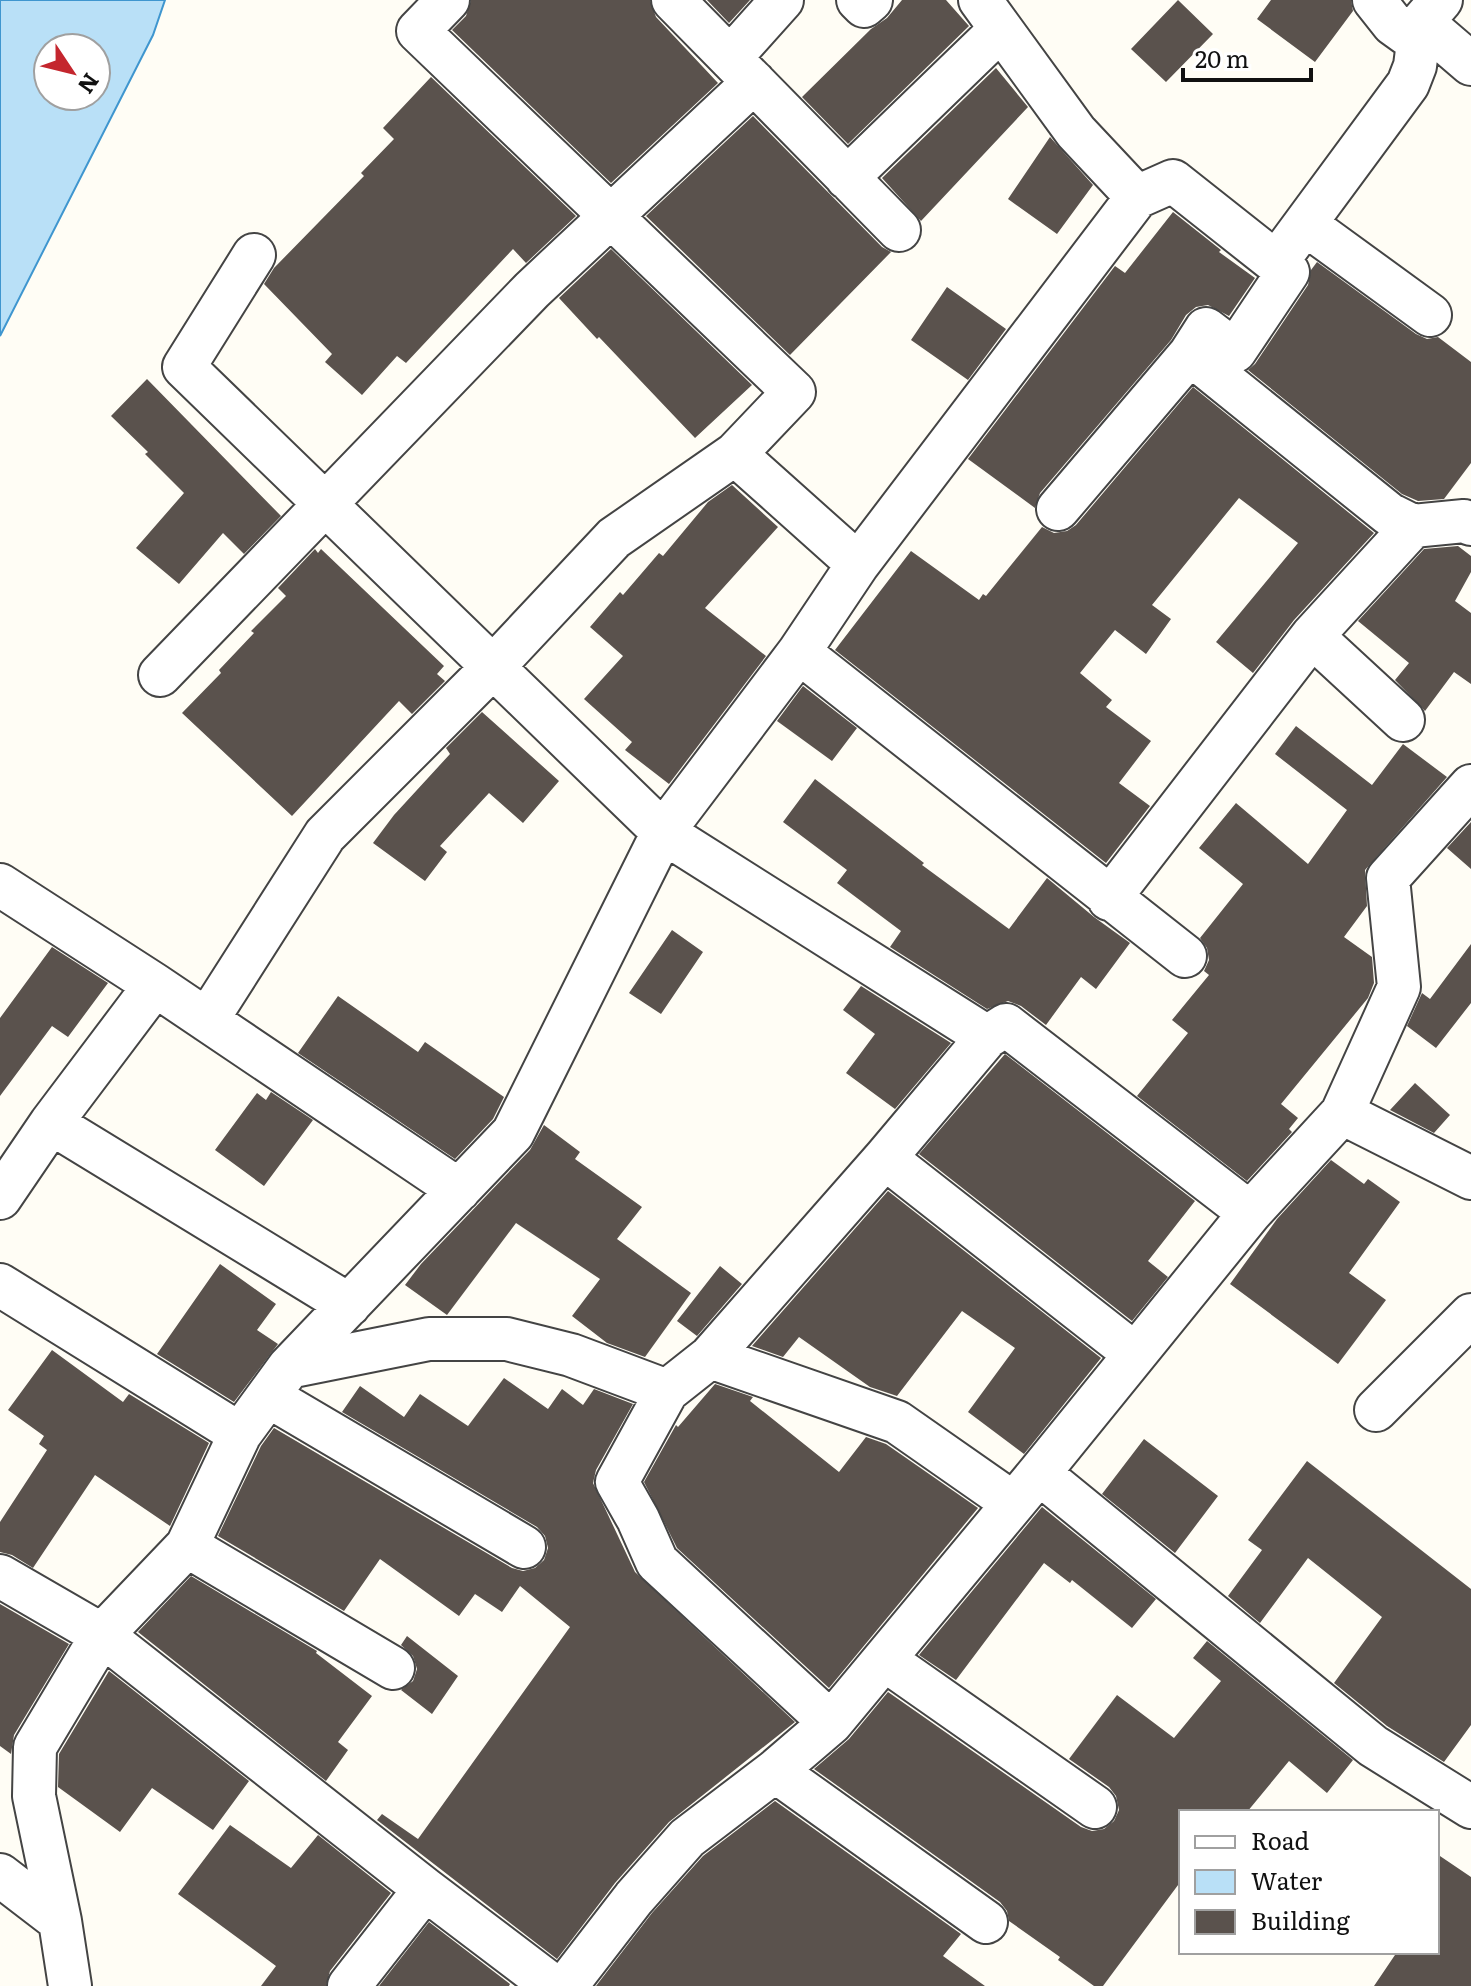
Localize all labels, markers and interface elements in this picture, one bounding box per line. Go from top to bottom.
north arrow [32,32,112,112]
scale bar [1183,32,1311,82]
text: 20 m [1195,40,1249,75]
text: N [71,67,108,101]
legend [1179,1810,1439,1954]
text: Road [1251,1822,1310,1857]
text: Water [1251,1862,1323,1897]
text: Building [1251,1902,1350,1937]

